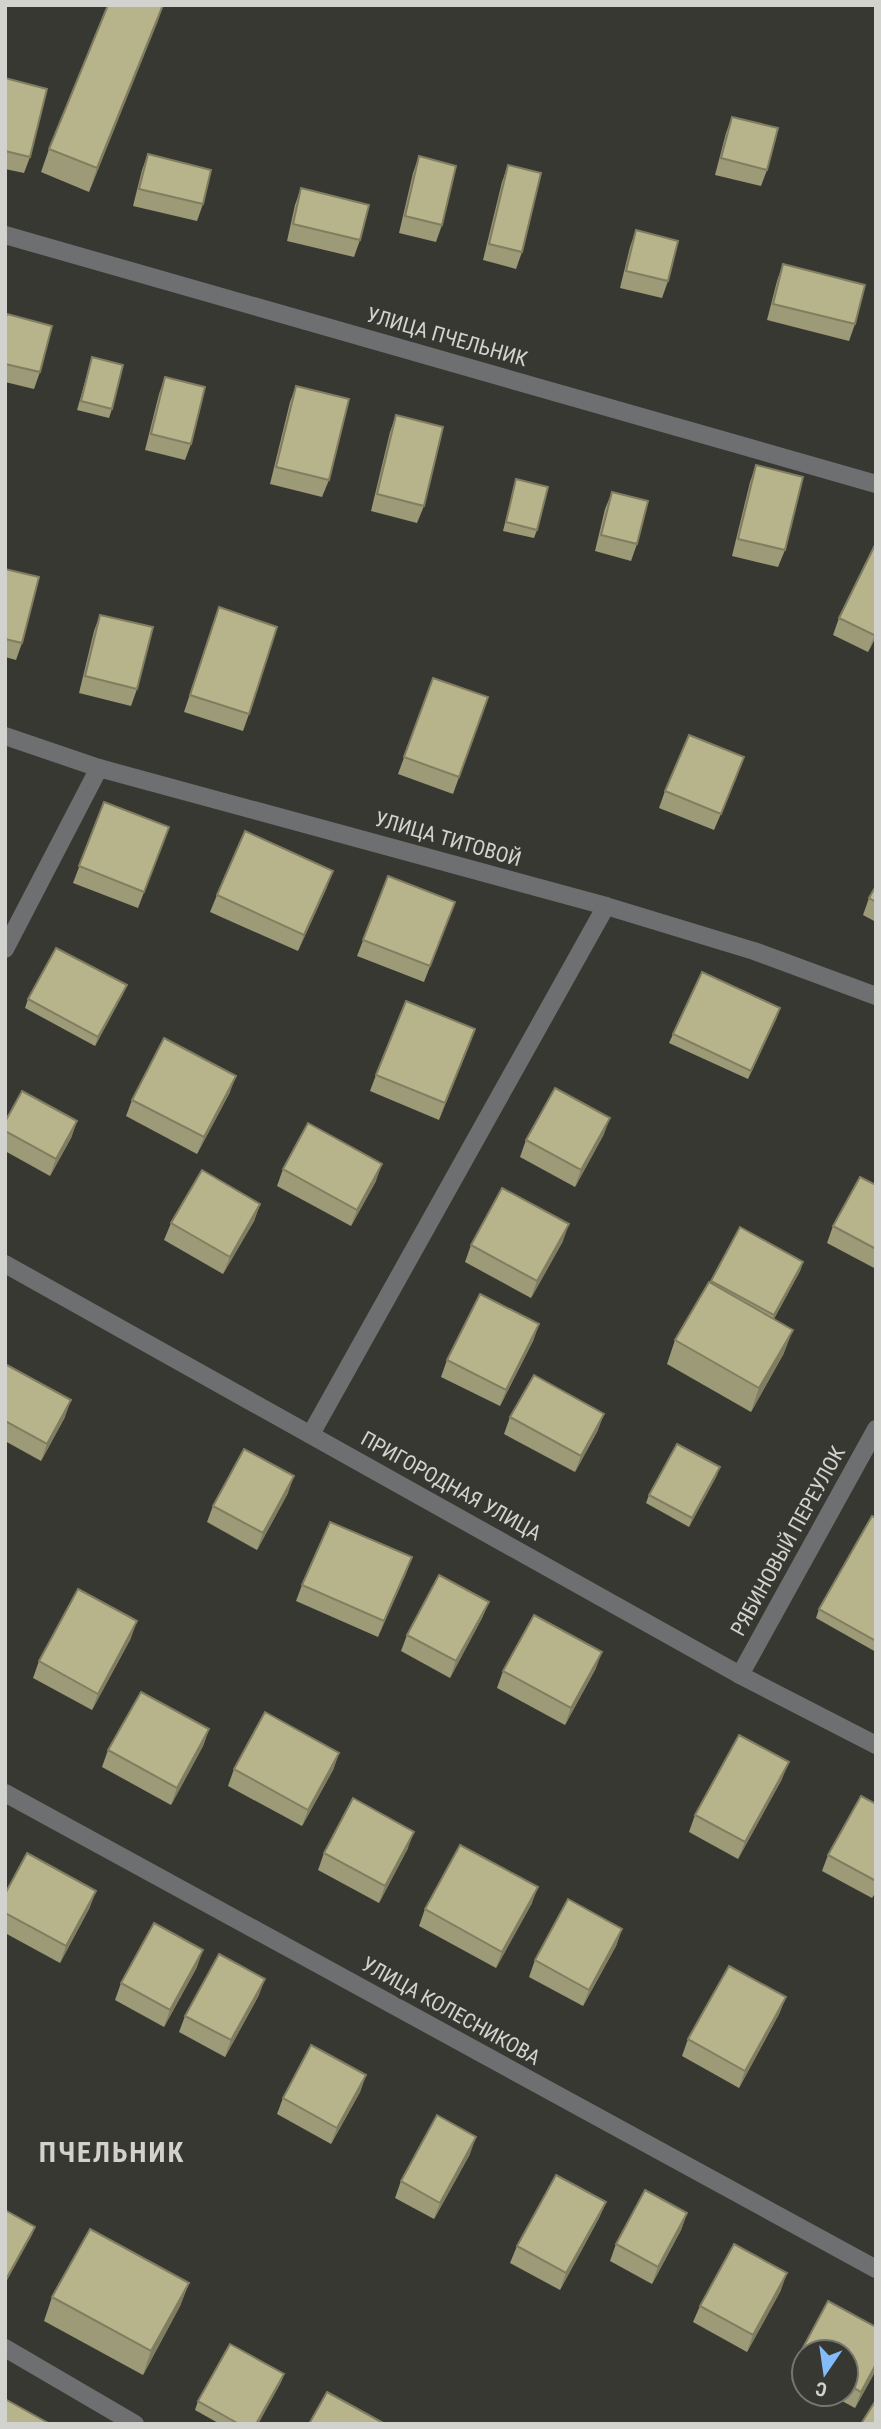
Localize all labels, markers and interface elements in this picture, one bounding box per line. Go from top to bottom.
street label: УЛИЦА ПЧЕЛЬНИК [364,303,530,371]
street label: УЛИЦА ТИТОВОЙ [372,807,524,871]
street label: ПРИГОРОДНАЯ УЛИЦА [357,1426,545,1546]
street label: РЯБИНОВЫЙ ПЕРЕУЛОК [726,1442,850,1640]
street label: УЛИЦА КОЛЕСНИКОВА [358,1952,544,2070]
district label: ПЧЕЛЬНИК [39,2136,185,2169]
north arrow [790,2338,860,2408]
text: С [813,2377,829,2402]

